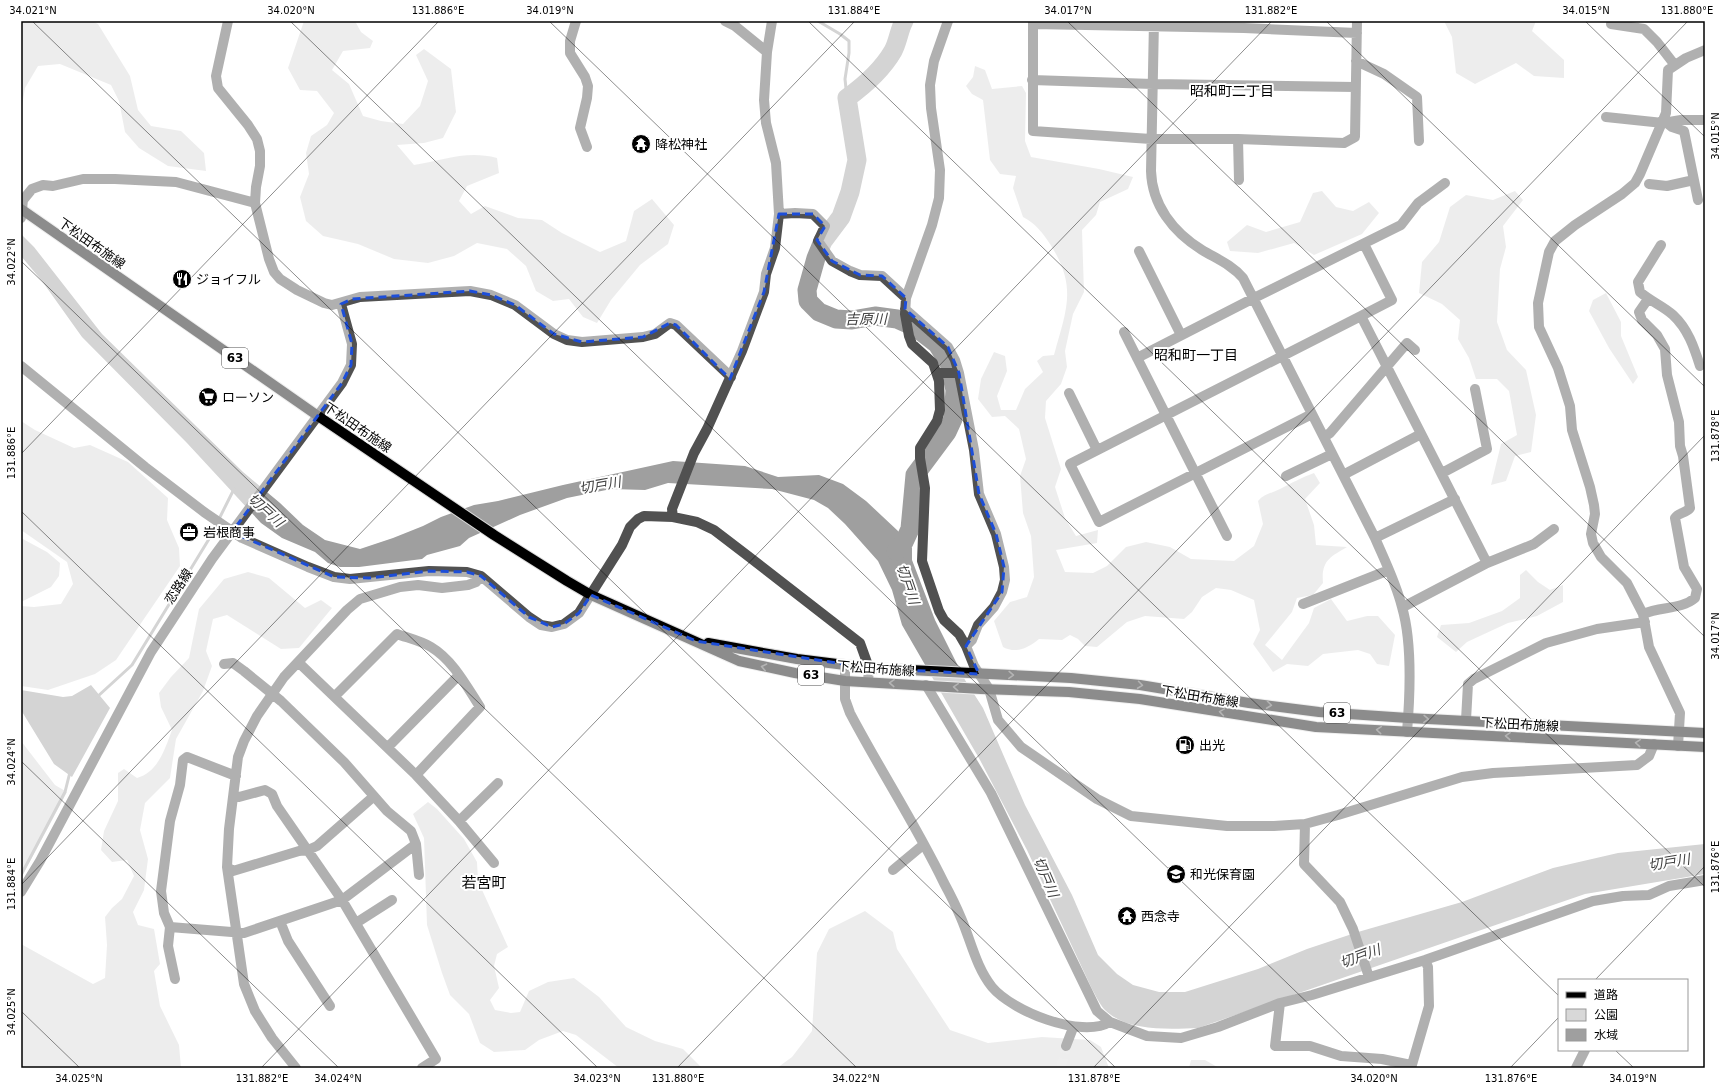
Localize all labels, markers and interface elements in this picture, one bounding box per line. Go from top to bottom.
text: 34.021°N [9,5,57,16]
text: 34.020°N [267,5,315,16]
text: 131.886°E [412,5,464,16]
text: 34.019°N [526,5,574,16]
text: 131.884°E [828,5,880,16]
text: 34.017°N [1044,5,1092,16]
text: 131.882°E [1245,5,1297,16]
text: 34.015°N [1562,5,1610,16]
text: 131.880°E [1661,5,1713,16]
district label: 昭和町二丁目 [1190,83,1274,99]
text: 34.015°N [1710,112,1721,160]
temple icon: 降松神社 [630,133,652,155]
place label: 降松神社 [655,137,707,152]
street label: 下松田布施線 [55,215,128,272]
text: 34.022°N [6,238,17,286]
restaurant icon: ジョイフル [171,268,193,290]
place label: ジョイフル [196,272,261,287]
water label: 吉原川 [845,311,889,327]
district label: 昭和町一丁目 [1154,347,1238,363]
road number: 63 [222,348,248,368]
supermarket icon: ローソン [197,386,219,408]
place label: ローソン [222,390,274,405]
street label: 下松田布施線 [321,399,394,455]
text: 131.878°E [1710,410,1721,462]
text: 131.886°E [6,427,17,479]
water label: 切戸川 [578,473,624,497]
water label: 切戸川 [245,490,288,531]
office icon: 岩根商事 [178,521,200,543]
place label: 岩根商事 [203,525,255,540]
water label: 切戸川 [894,562,923,608]
street label: 恋路線 [162,566,195,607]
text: 34.017°N [1710,612,1721,660]
street label: 下松田布施線 [837,658,915,679]
one-way arrow [760,663,767,671]
road number: 63 [798,665,824,685]
one-way arrow [1008,671,1014,680]
one-way arrow [889,678,895,687]
one-way arrow [1137,680,1143,689]
one-way arrow [953,683,959,692]
street label: 下松田布施線 [1160,683,1240,710]
one-way arrow [1266,701,1272,710]
road number: 63 [1324,703,1350,723]
one-way arrow [1219,708,1225,717]
one-way arrow [1423,715,1429,723]
street label: 下松田布施線 [1481,715,1559,734]
one-way arrow [1375,725,1382,734]
one-way arrow [1505,732,1511,741]
fuel station icon: 出光 [1174,734,1196,756]
text: 34.024°N [6,738,17,786]
place label: 出光 [1199,738,1225,753]
one-way arrow [1635,738,1641,747]
text: 131.876°E [1710,841,1721,893]
water label: 切戸川 [1647,851,1693,873]
water label: 切戸川 [1030,855,1062,901]
text: 131.884°E [6,858,17,910]
school or university icon: 和光保育園 [1165,863,1187,885]
place label: 和光保育園 [1190,867,1255,882]
district label: 若宮町 [461,874,507,892]
temple icon: 西念寺 [1116,905,1138,927]
place label: 西念寺 [1141,909,1180,924]
water label: 切戸川 [1338,941,1384,971]
legend [1558,979,1688,1051]
text: 34.025°N [6,988,17,1036]
text: 道路 [1594,988,1618,1002]
text: 公園 [1594,1008,1618,1022]
text: 水域 [1594,1028,1618,1042]
text: 34.025°N [55,1073,103,1084]
text: 131.882°E [236,1073,288,1084]
text: 34.024°N [314,1073,362,1084]
text: 34.023°N [573,1073,621,1084]
text: 131.880°E [652,1073,704,1084]
text: 34.022°N [832,1073,880,1084]
text: 131.878°E [1068,1073,1120,1084]
text: 34.020°N [1350,1073,1398,1084]
text: 131.876°E [1485,1073,1537,1084]
text: 34.019°N [1609,1073,1657,1084]

